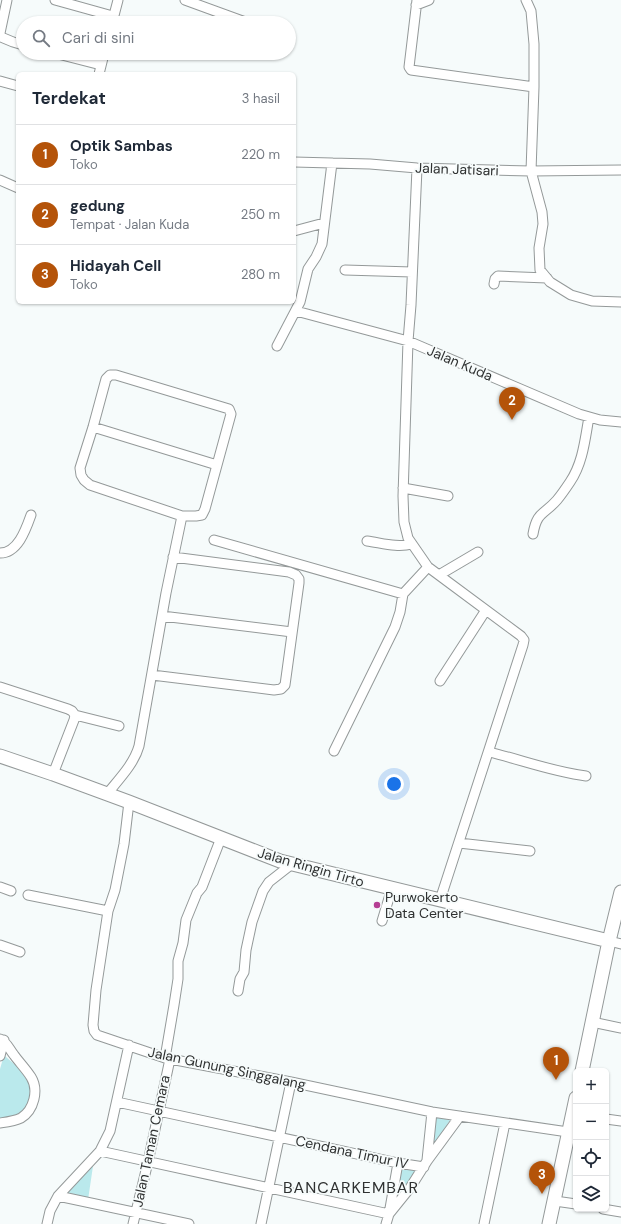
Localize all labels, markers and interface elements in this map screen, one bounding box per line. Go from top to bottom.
search box [16,16,296,60]
icon: search [30,27,52,49]
text: Cari di sini [62,28,134,48]
text: Terdekat [32,87,106,109]
text: 3 hasil [242,90,280,107]
text: Optik Sambas [70,136,173,156]
text: 1 [43,146,47,163]
text: 220 m [241,146,280,163]
text: Toko [70,156,98,173]
street label: Jalan Jatisari [415,159,499,179]
text: gedung [70,196,125,216]
text: 2 [41,206,49,223]
text: 250 m [241,206,280,223]
text: Tempat · Jalan Kuda [70,216,189,233]
text: Hidayah Cell [70,256,161,276]
text: 3 [41,266,49,283]
text: 280 m [241,266,280,283]
text: Toko [70,276,98,293]
street label: Jalan Kuda [425,341,495,385]
pin: 2 [499,387,525,420]
your location [384,774,404,794]
street label: Jalan Ringin Tirto [256,843,366,891]
place label: Purwokerto Data Center [385,888,463,922]
marker: Purwokerto Data Center [372,900,382,910]
street label: Jalan Gunung Singgalang [147,1042,308,1094]
pin: 1 [543,1047,569,1080]
map controls [573,1068,609,1212]
button: + [573,1068,609,1104]
street label: Jalan Taman Cemara [128,1073,174,1209]
button: − [573,1104,609,1140]
street label: Cendana Timur IV [294,1131,411,1173]
button: locate [573,1140,609,1176]
pin: 3 [529,1161,555,1194]
button: layers [573,1176,609,1212]
district label: BANCARKEMBAR [283,1177,419,1198]

